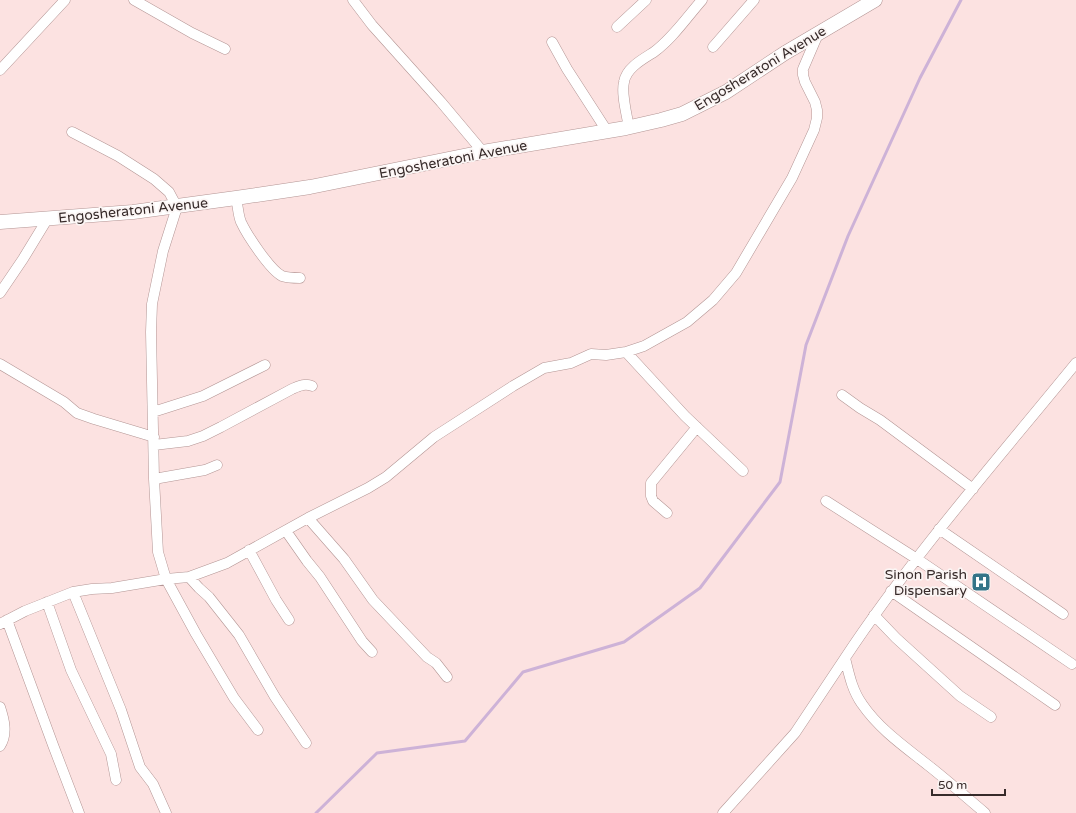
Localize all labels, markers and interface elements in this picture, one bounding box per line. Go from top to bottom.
street label: Engosheratoni Avenue [691,22,829,114]
street label: Engosheratoni Avenue [378,137,529,182]
street label: Engosheratoni Avenue [57,194,209,227]
place label: Sinon Parish Dispensary [885,566,967,599]
hospital icon: Sinon Parish Dispensary [970,571,992,593]
scale bar [932,771,1005,797]
text: 50 m [938,778,967,792]

